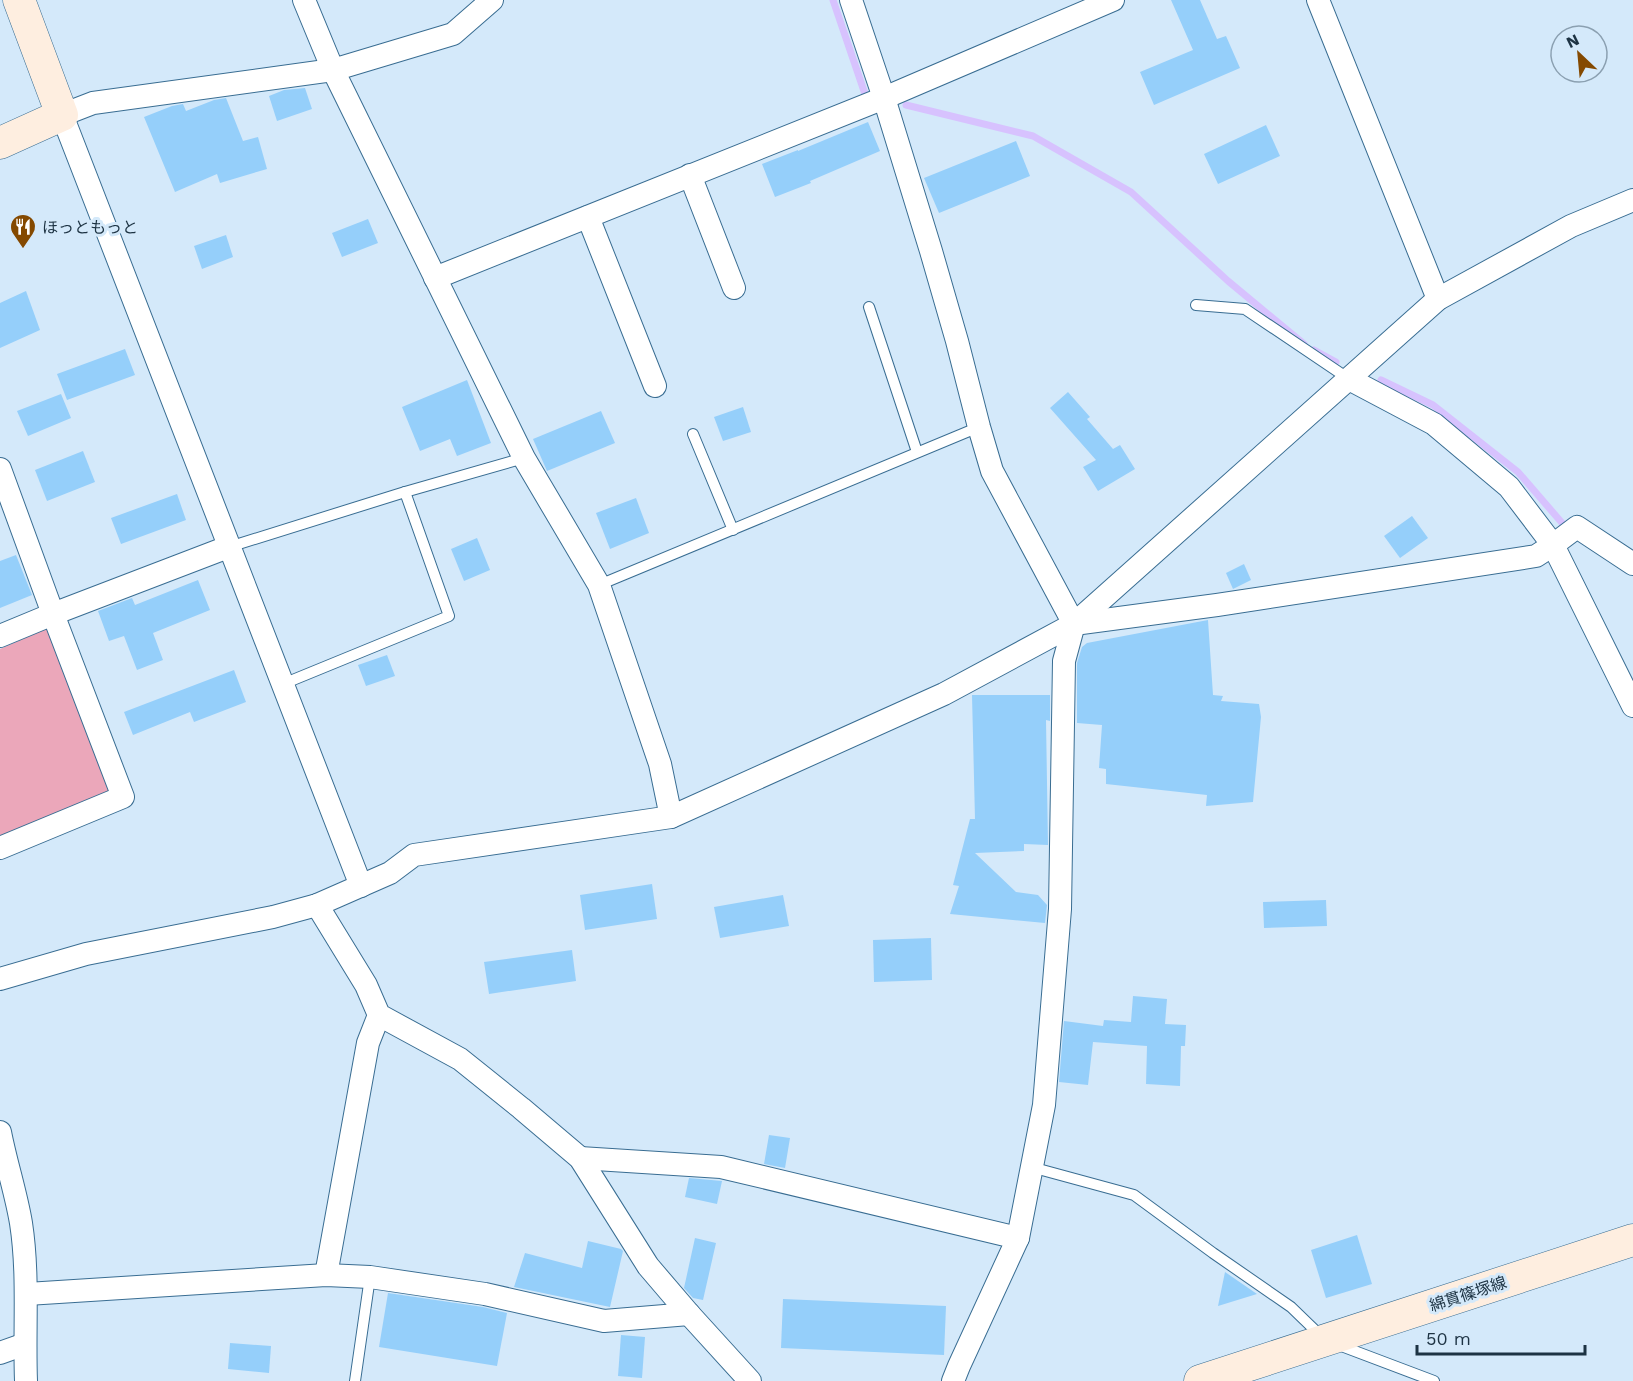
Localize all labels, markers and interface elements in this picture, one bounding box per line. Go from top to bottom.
north arrow [1549,24,1609,84]
text: N [1563,30,1582,52]
restaurant icon: ほっともっと [8,212,38,250]
place label: ほっともっと [42,218,138,237]
street label: 綿貫篠塚線 [1427,1273,1509,1315]
scale bar [1417,1318,1585,1356]
text: 50 m [1426,1328,1471,1349]

